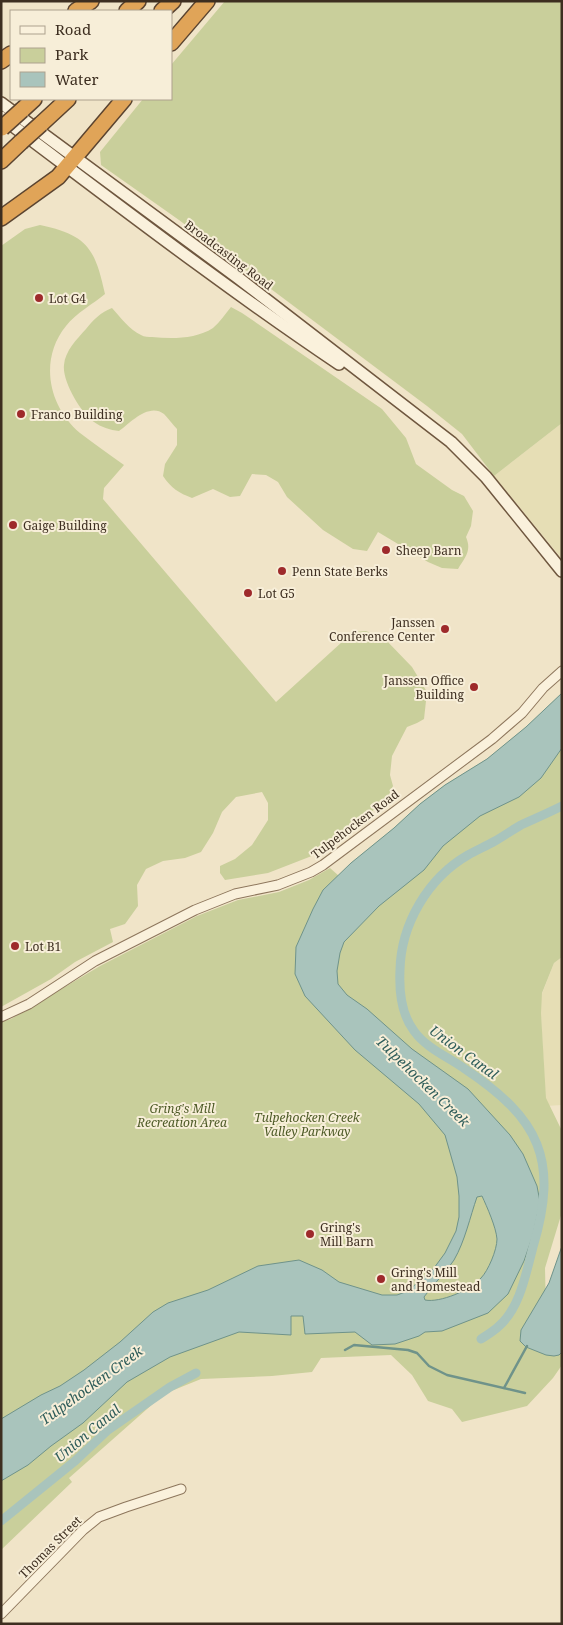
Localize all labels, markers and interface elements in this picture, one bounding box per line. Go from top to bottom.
legend [10,10,172,100]
text: Road [55,19,91,39]
text: Park [55,44,89,64]
text: Water [55,69,98,89]
street label: Broadcasting Road [181,216,277,294]
place label: Lot G4 [49,290,86,307]
marker: Lot G4 [33,292,45,304]
place label: Franco Building [31,406,123,423]
marker: Franco Building [15,408,27,420]
place label: Gaige Building [23,517,107,534]
marker: Gaige Building [7,519,19,531]
place label: Sheep Barn [396,542,462,559]
marker: Sheep Barn [380,544,392,556]
place label: Penn State Berks [292,563,388,580]
marker: Penn State Berks [276,565,288,577]
place label: Lot G5 [258,585,295,602]
marker: Lot G5 [242,587,254,599]
place label: Janssen Conference Center [329,614,435,645]
marker: Janssen Conference Center [439,623,451,635]
place label: Janssen Office Building [383,672,465,703]
marker: Janssen Office Building [468,681,480,693]
street label: Tulpehocken Road [308,785,403,863]
place label: Lot B1 [25,938,61,955]
marker: Lot B1 [9,940,21,952]
water label: Union Canal [426,1021,503,1084]
water label: Tulpehocken Creek [372,1031,475,1131]
park label: Gring's Mill Recreation Area [136,1100,227,1131]
park label: Tulpehocken Creek Valley Parkway [254,1109,361,1140]
place label: Gring's Mill Barn [320,1219,374,1250]
marker: Gring's Mill Barn [304,1228,316,1240]
place label: Gring's Mill and Homestead [391,1264,481,1295]
marker: Gring's Mill and Homestead [375,1273,387,1285]
water label: Tulpehocken Creek [36,1341,147,1429]
water label: Union Canal [50,1399,125,1466]
street label: Thomas Street [15,1512,85,1582]

